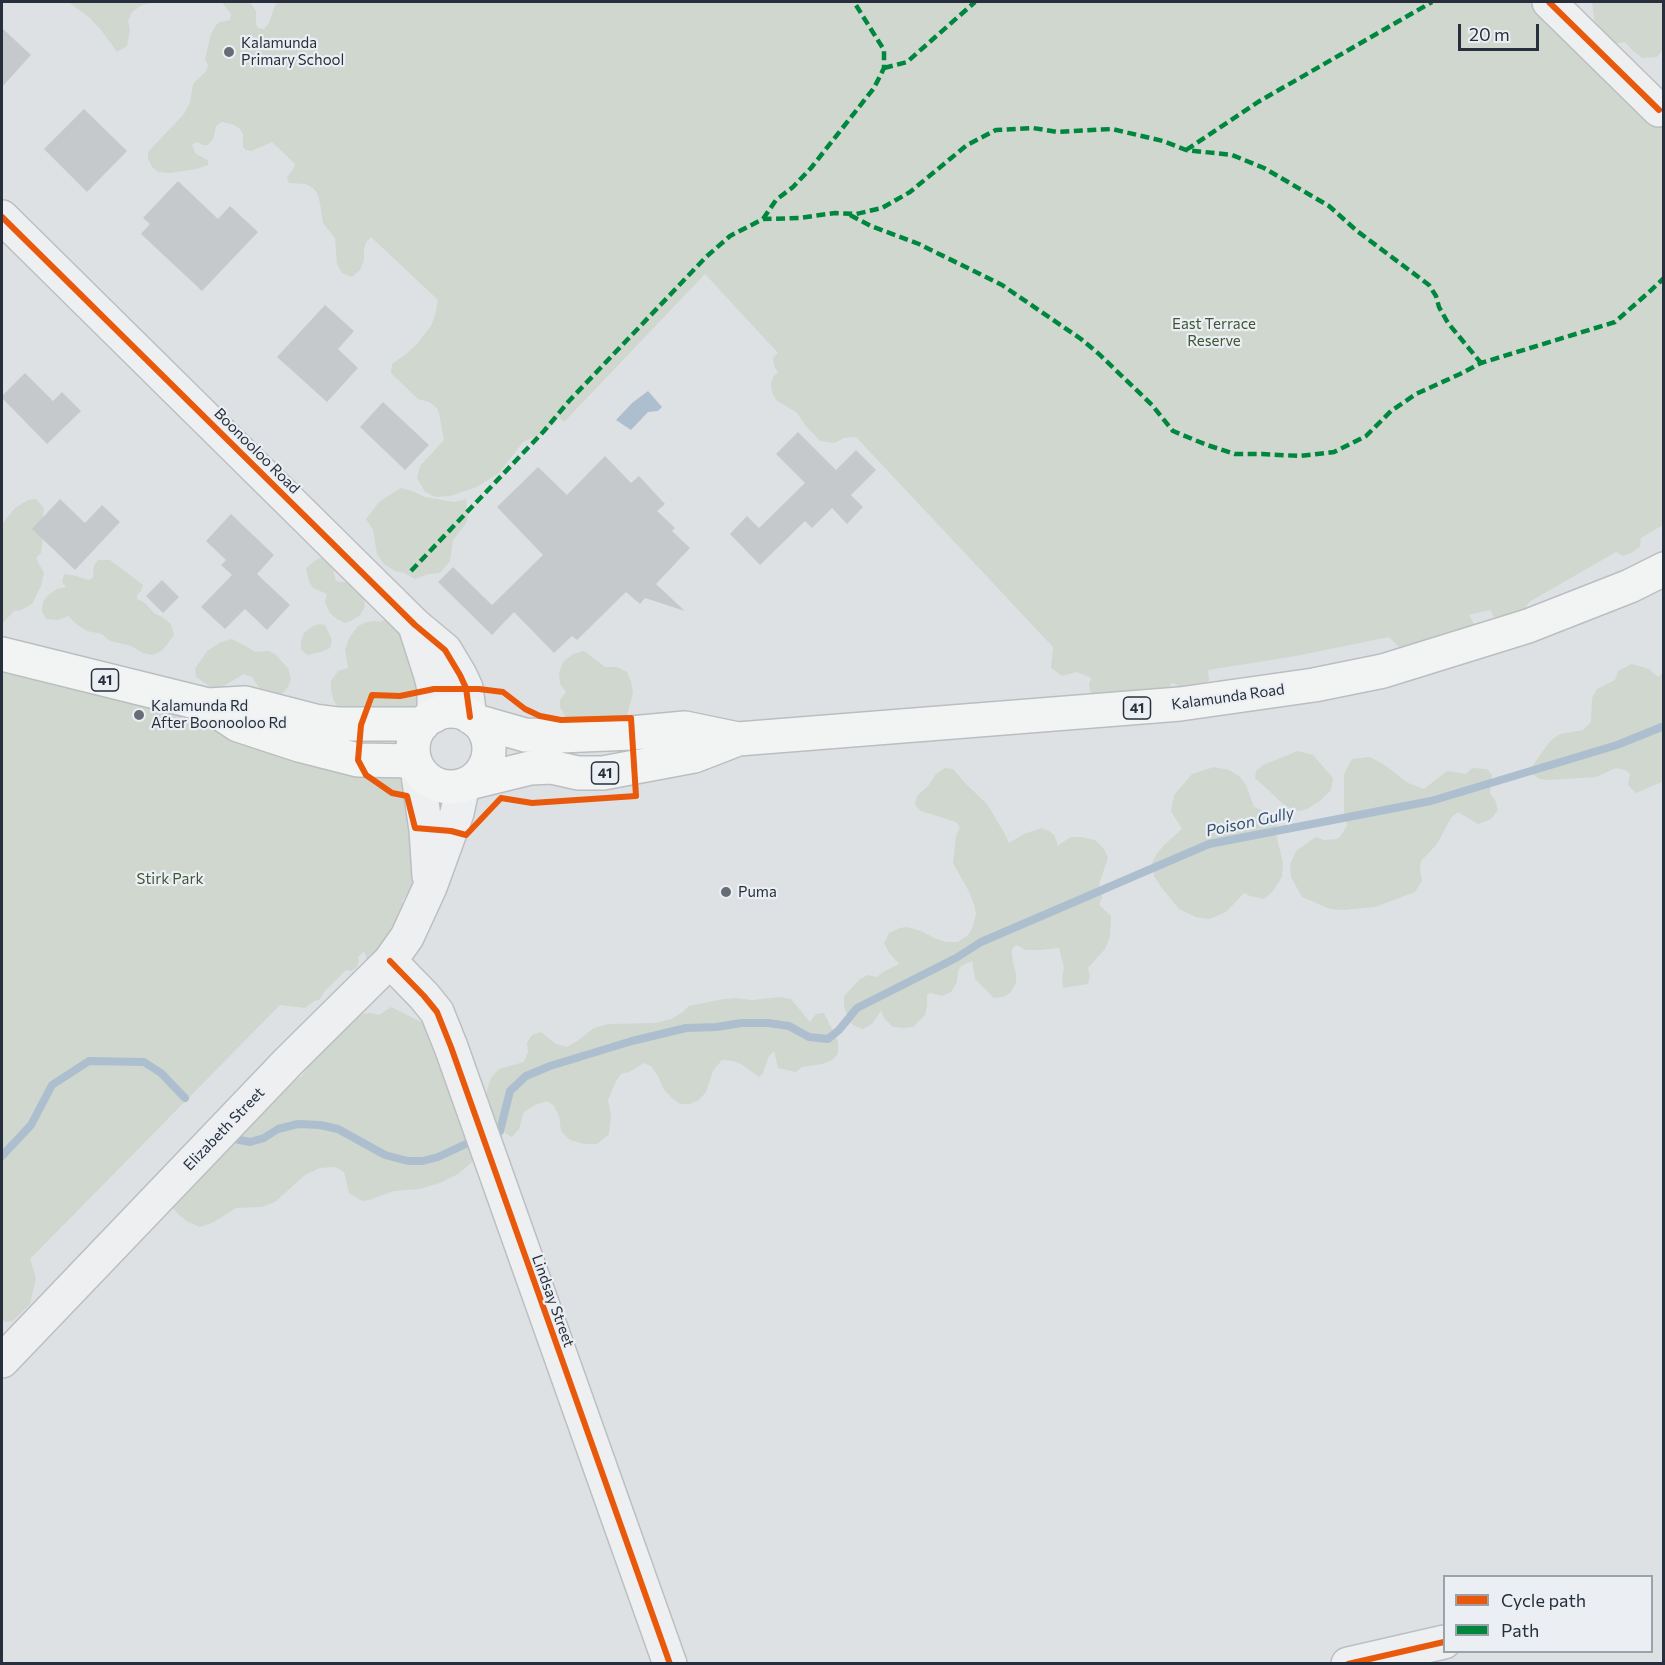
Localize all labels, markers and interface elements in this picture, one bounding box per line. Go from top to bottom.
scale bar [1461,12,1542,50]
text: 20 m [1469,23,1510,45]
place label: Kalamunda Primary School [241,34,344,69]
marker: Kalamunda Primary School [222,45,236,59]
park label: East Terrace Reserve [1172,315,1256,350]
street label: Boonooloo Road [210,404,304,498]
road number: 41 [92,669,118,691]
street label: Kalamunda Road [1170,680,1286,714]
place label: Kalamunda Rd After Boonooloo Rd [151,697,287,732]
road number: 41 [1124,697,1150,719]
marker: Kalamunda Rd After Boonooloo Rd [132,708,146,722]
road number: 41 [592,762,618,784]
water label: Poison Gully [1204,803,1296,841]
park label: Stirk Park [136,870,204,888]
place label: Puma [738,883,777,901]
marker: Puma [719,885,733,899]
street label: Elizabeth Street [180,1084,268,1174]
street label: Lindsay Street [528,1252,578,1350]
legend [1443,1575,1653,1653]
text: Cycle path [1501,1589,1586,1611]
text: Path [1501,1619,1539,1641]

